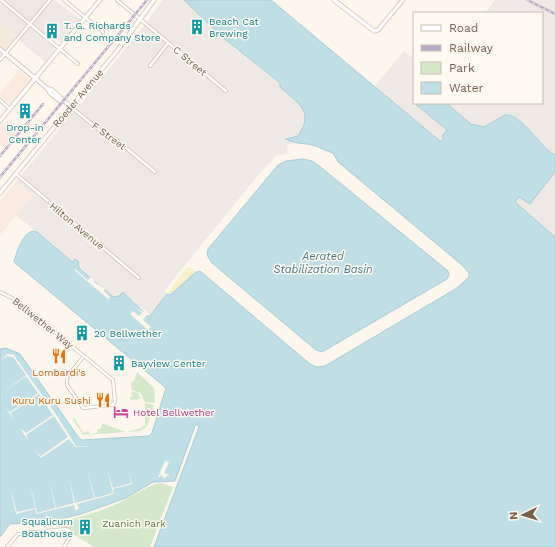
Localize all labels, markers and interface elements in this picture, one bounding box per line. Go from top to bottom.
legend [413,12,543,104]
place label: Beach Cat Brewing [209,16,259,39]
building icon: Beach Cat Brewing [188,18,206,36]
place label: T. G. Richards and Company Store [64,20,161,43]
text: Road [449,21,478,35]
building icon: T. G. Richards and Company Store [43,22,61,40]
text: Railway [449,41,494,55]
street label: C Street [171,44,210,79]
text: Park [449,61,475,75]
street label: Roeder Avenue [50,67,106,129]
text: Water [449,81,484,95]
building icon: Drop-in Center [16,102,34,120]
street label: F Street [90,120,129,152]
place label: Drop-in Center [6,122,44,145]
street label: Hilton Avenue [48,200,107,252]
water label: Aerated Stabilization Basin [273,250,373,276]
street label: Bellwether Way [10,295,76,351]
building icon: 20 Bellwether [73,324,91,342]
place label: 20 Bellwether [94,328,162,339]
restaurant icon: Lombardi's [50,347,68,365]
building icon: Bayview Center [110,354,128,372]
place label: Bayview Center [131,358,206,369]
place label: Lombardi's [32,367,86,378]
restaurant icon: Kuru Kuru Sushi [94,391,112,409]
place label: Kuru Kuru Sushi [12,395,91,406]
hotel icon: Hotel Bellwether [112,403,130,421]
place label: Hotel Bellwether [133,407,215,418]
north arrow [503,495,543,535]
text: N [507,511,520,520]
place label: Squalicum Boathouse [21,516,73,539]
building icon: Squalicum Boathouse [76,518,94,536]
park label: Zuanich Park [102,518,166,529]

